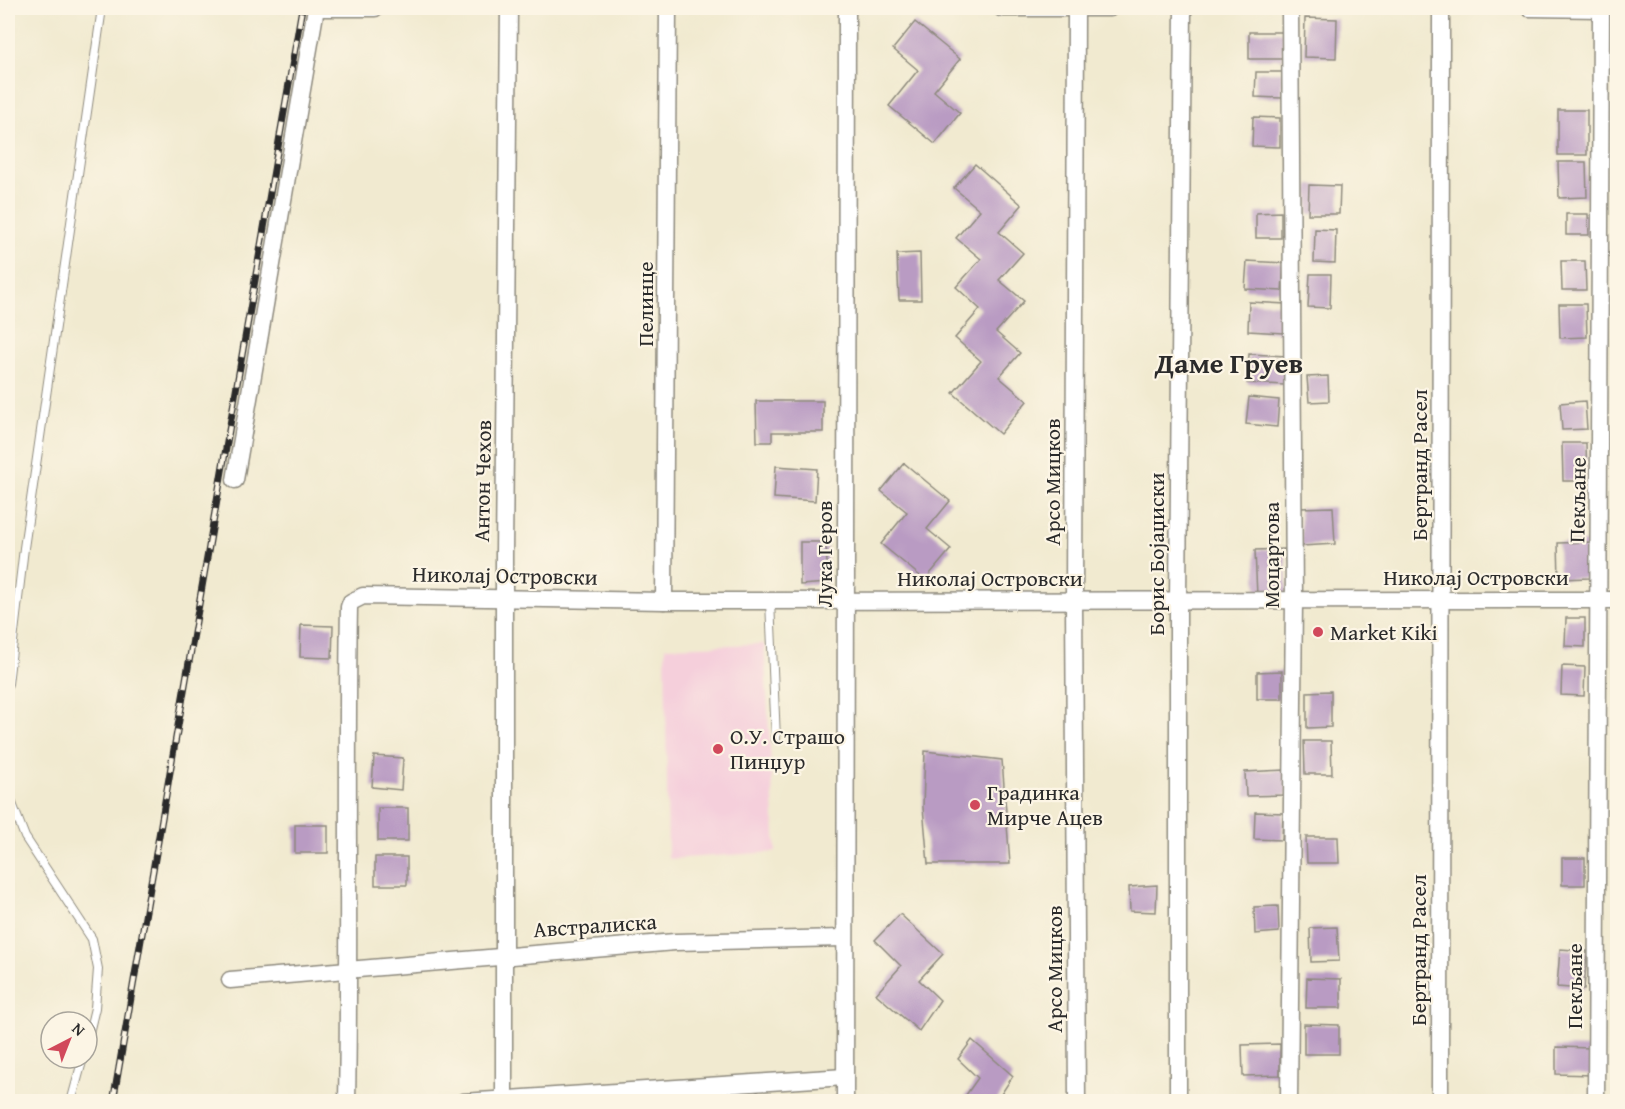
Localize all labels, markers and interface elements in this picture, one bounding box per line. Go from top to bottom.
street label: Пелинце [629,261,661,347]
district label: Даме Груев [1154,342,1303,383]
street label: Бертранд Расел [1403,389,1435,541]
street label: Арсо Мицков [1036,418,1068,546]
street label: Антон Чехов [465,419,499,543]
street label: Пекљане [1560,457,1594,543]
street label: Борис Бојаџиски [1140,473,1172,635]
street label: Лука Геров [808,501,840,607]
street label: Моцартова [1255,501,1287,608]
street label: Николај Островски [412,557,598,593]
street label: Николај Островски [1383,561,1569,593]
street label: Николај Островски [897,562,1083,594]
place label: Market Kiki [1330,616,1438,648]
marker: Market Kiki [1311,625,1325,639]
place label: О.У. Страшо Пинџур [730,720,845,777]
marker: О.У. Страшо Пинџур [711,742,725,756]
place label: Градинка Мирче Ацев [987,776,1103,833]
marker: Градинка Мирче Ацев [968,798,982,812]
street label: Бертранд Расел [1402,874,1434,1026]
street label: Австралиска [532,905,658,945]
street label: Арсо Мицков [1038,905,1070,1033]
street label: Пекљане [1558,943,1590,1029]
north arrow [39,1010,99,1070]
text: N [67,1016,91,1042]

